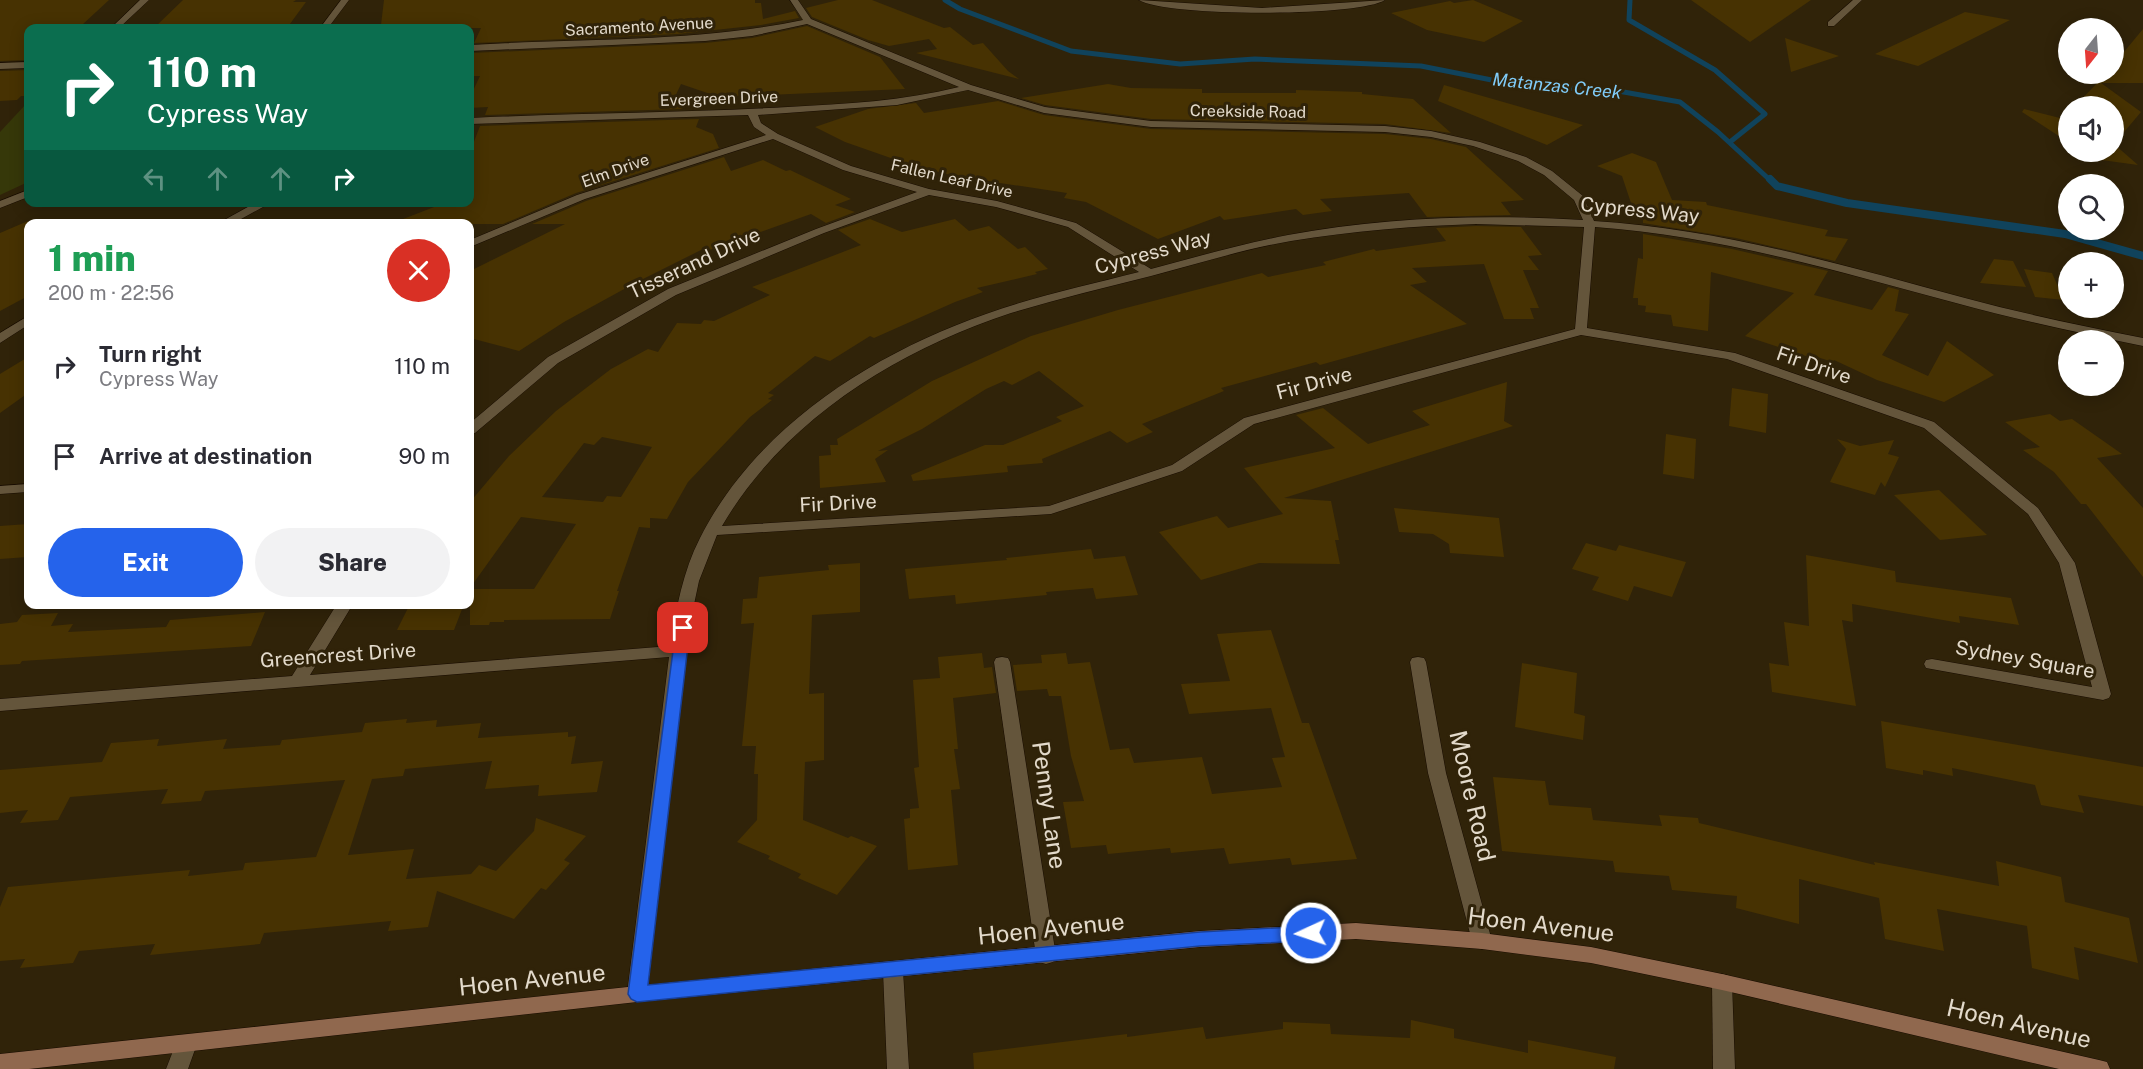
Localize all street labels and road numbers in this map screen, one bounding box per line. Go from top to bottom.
street label: Sacramento Avenue [564,13,714,40]
street label: Evergreen Drive [660,87,778,110]
street label: Creekside Road [1190,101,1306,122]
street label: Elm Drive [579,149,652,191]
street label: Fallen Leaf Drive [889,155,1015,202]
street label: Cypress Way [1579,192,1701,228]
street label: Tisserand Drive [624,222,764,304]
street label: Cypress Way [1092,225,1214,279]
street label: Fir Drive [1773,341,1855,389]
street label: Fir Drive [1273,361,1355,405]
street label: Fir Drive [799,489,877,517]
street label: Sydney Square [1953,635,2097,683]
street label: Greencrest Drive [259,638,417,672]
street label: Moore Road [1444,728,1502,864]
street label: Penny Lane [1027,739,1073,871]
street label: Hoen Avenue [1466,901,1616,947]
street label: Hoen Avenue [976,906,1126,950]
street label: Hoen Avenue [457,957,607,1001]
street label: Hoen Avenue [1944,993,2094,1053]

